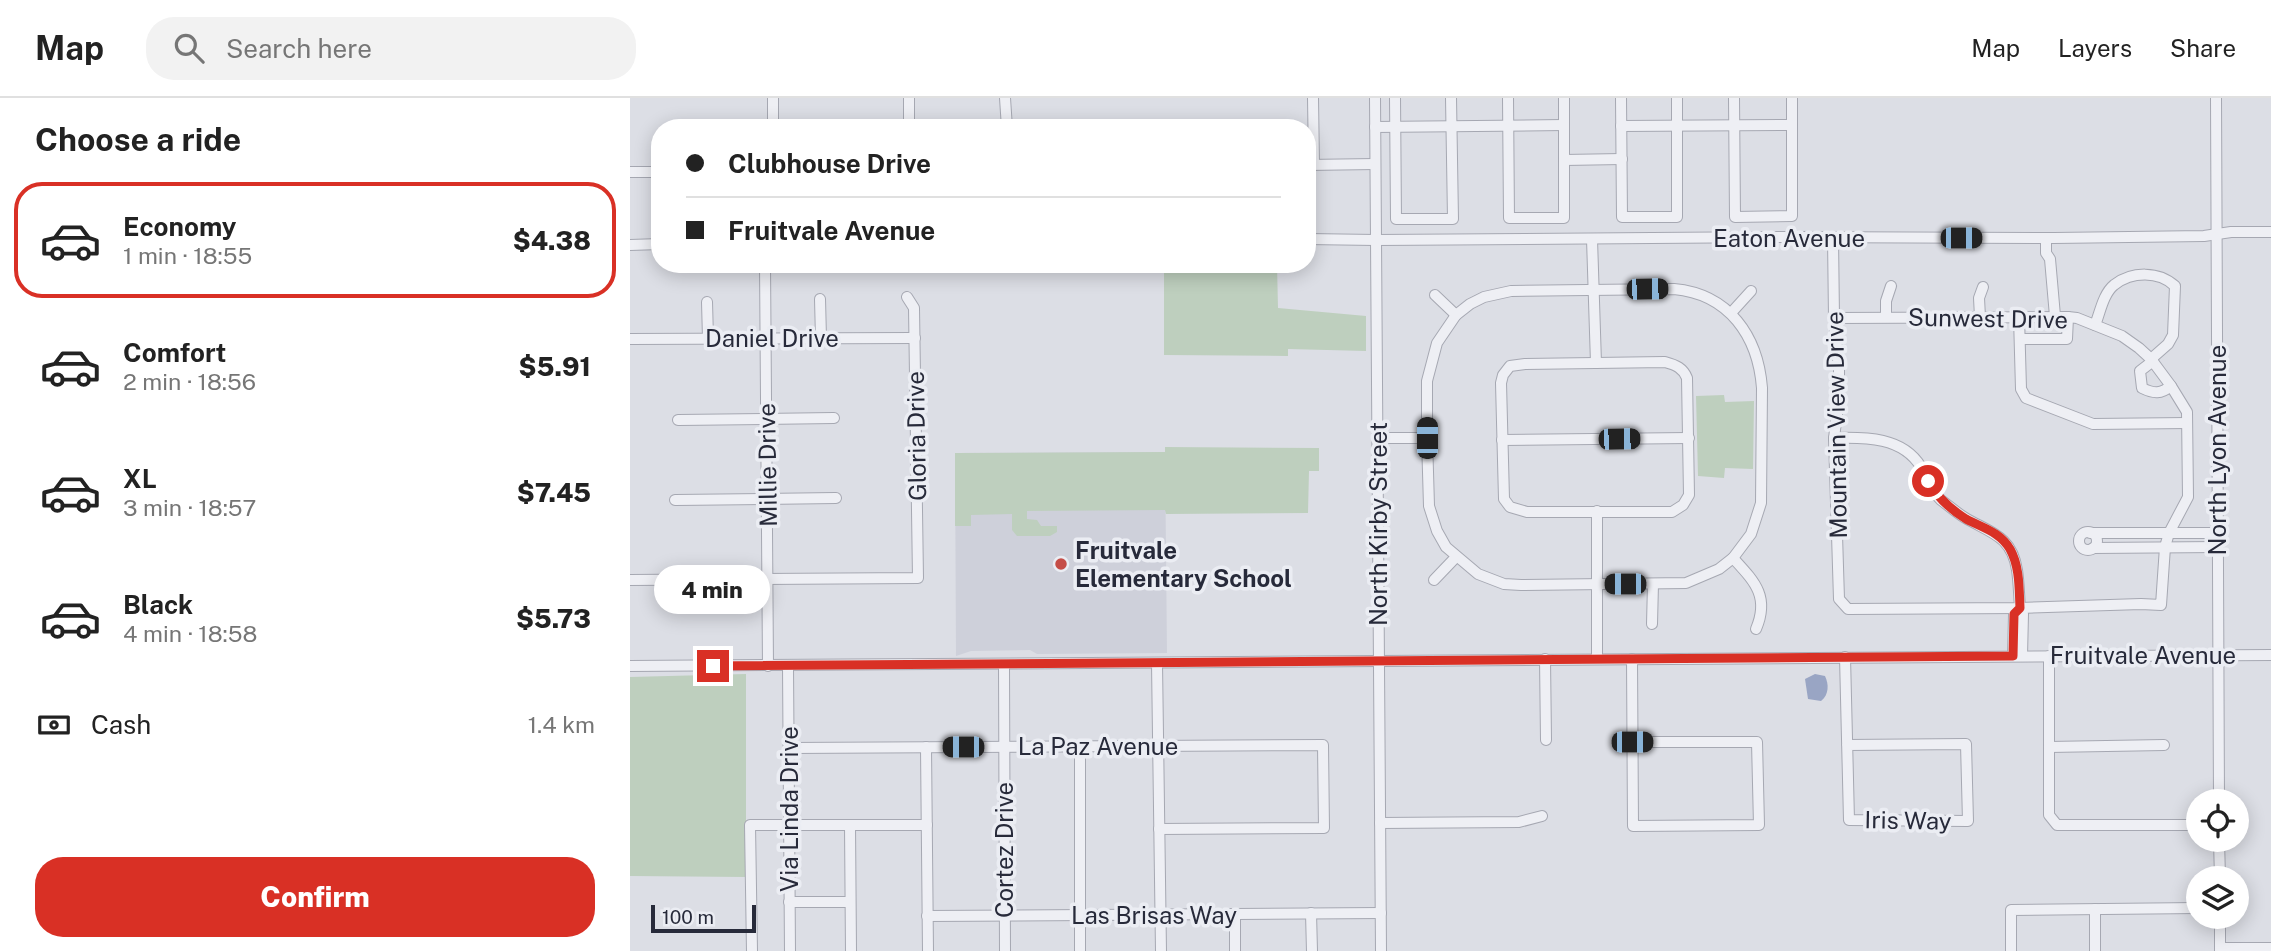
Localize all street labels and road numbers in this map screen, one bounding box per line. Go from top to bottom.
street label: Eaton Avenue [1713,224,1865,252]
street label: Sunwest Drive [1908,303,2068,333]
street label: Mountain View Drive [1820,311,1852,539]
street label: Daniel Drive [705,324,839,352]
street label: North Lyon Avenue [2203,345,2231,555]
street label: Gloria Drive [901,371,931,501]
street label: Millie Drive [752,403,782,527]
street label: North Kirby Street [1364,422,1392,626]
street label: Fruitvale Avenue [2050,641,2236,669]
street label: Via Linda Drive [775,726,803,892]
street label: La Paz Avenue [1018,732,1178,760]
street label: Cortez Drive [990,782,1018,918]
street label: Iris Way [1864,805,1952,835]
street label: Las Brisas Way [1071,901,1237,929]

